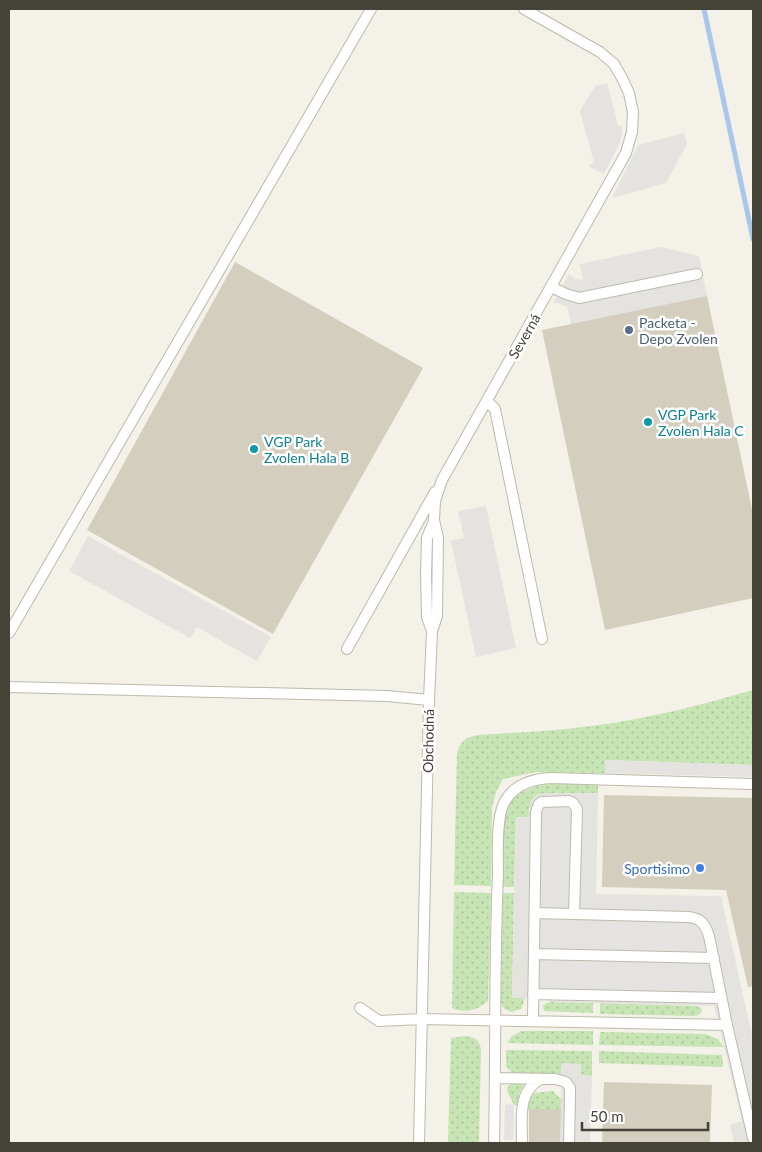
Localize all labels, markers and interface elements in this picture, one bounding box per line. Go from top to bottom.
street label: Severná [504,310,544,362]
place label: Packeta - Depo Zvolen [639,314,718,347]
marker: Packeta - Depo Zvolen [623,324,635,336]
place label: VGP Park Zvolen Hala C [658,406,744,439]
marker: VGP Park Zvolen Hala C [642,416,654,428]
place label: VGP Park Zvolen Hala B [264,433,349,466]
marker: VGP Park Zvolen Hala B [248,443,260,455]
street label: Obchodná [419,709,437,773]
place label: Sportisimo [624,860,690,877]
marker: Sportisimo [694,862,706,874]
scale bar [582,1100,708,1132]
text: 50 m [590,1107,624,1125]

